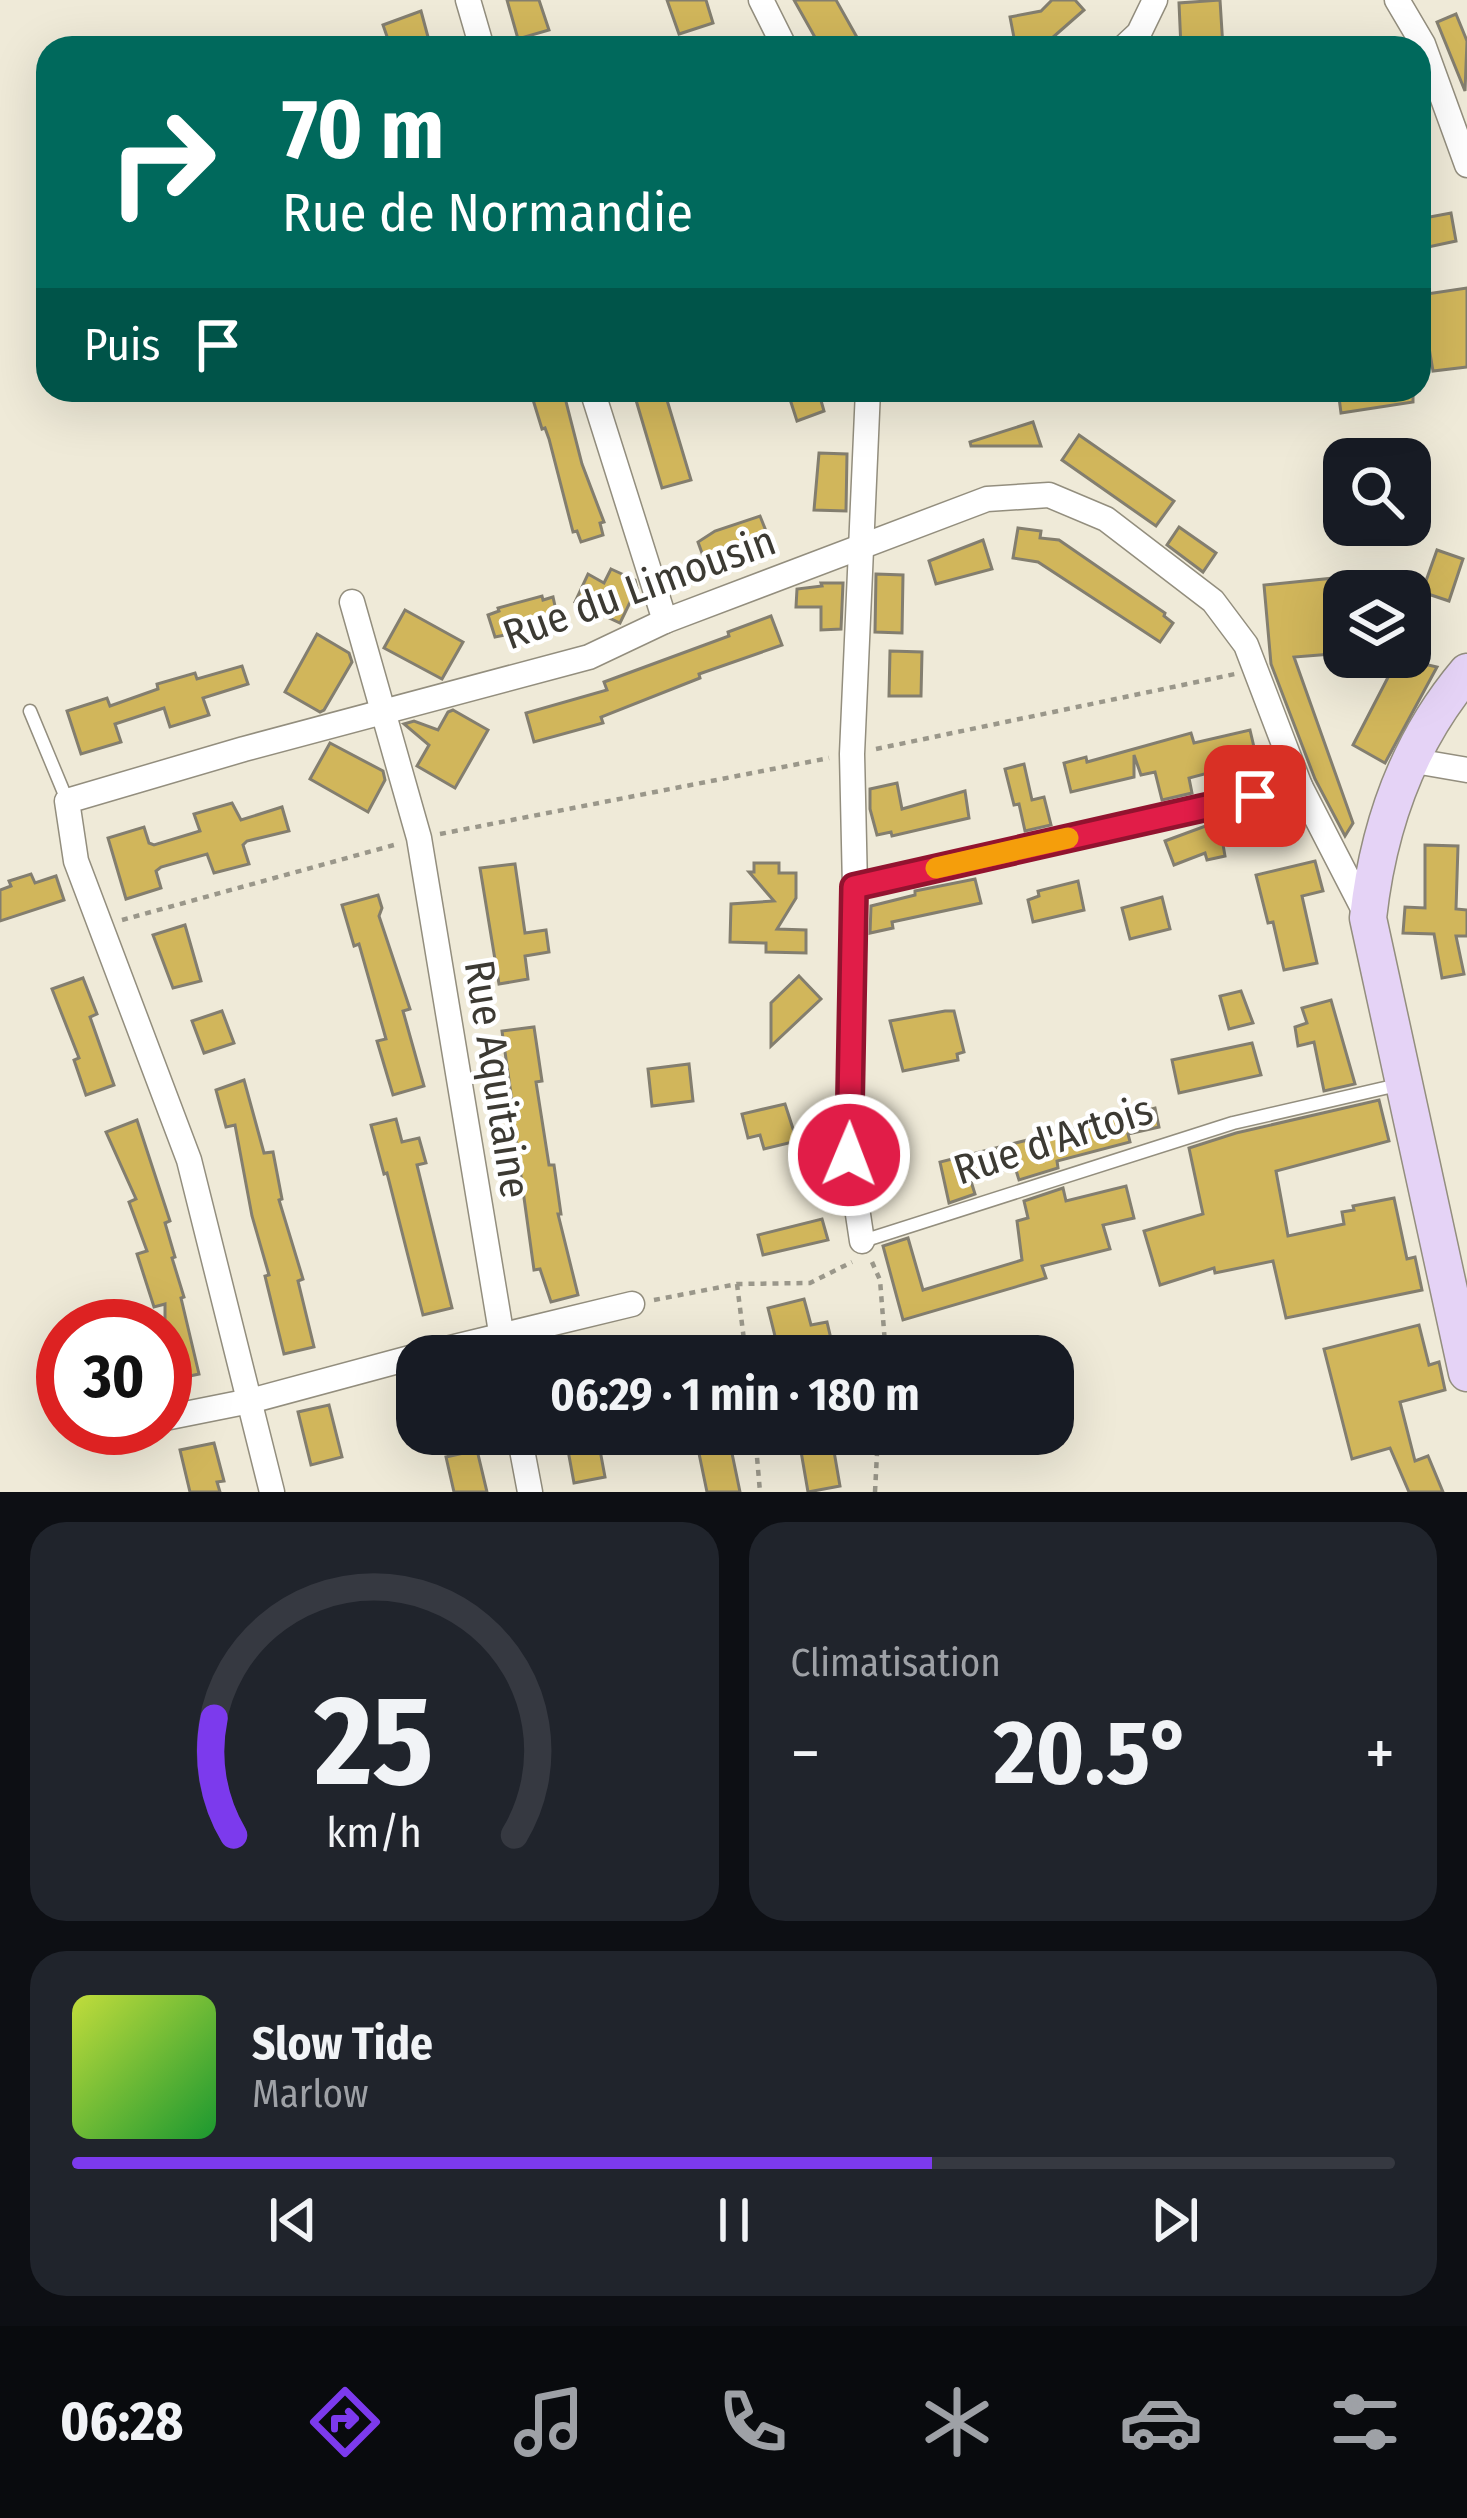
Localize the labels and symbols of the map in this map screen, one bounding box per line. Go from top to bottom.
street label: Rue du Limousin [496,516,782,660]
pin [1204,745,1306,847]
street label: Rue Aquitaine [454,957,540,1202]
street label: Rue d'Artois [948,1084,1159,1196]
position arrow [786,1092,912,1218]
speed limit sign: 30 [36,1299,192,1455]

